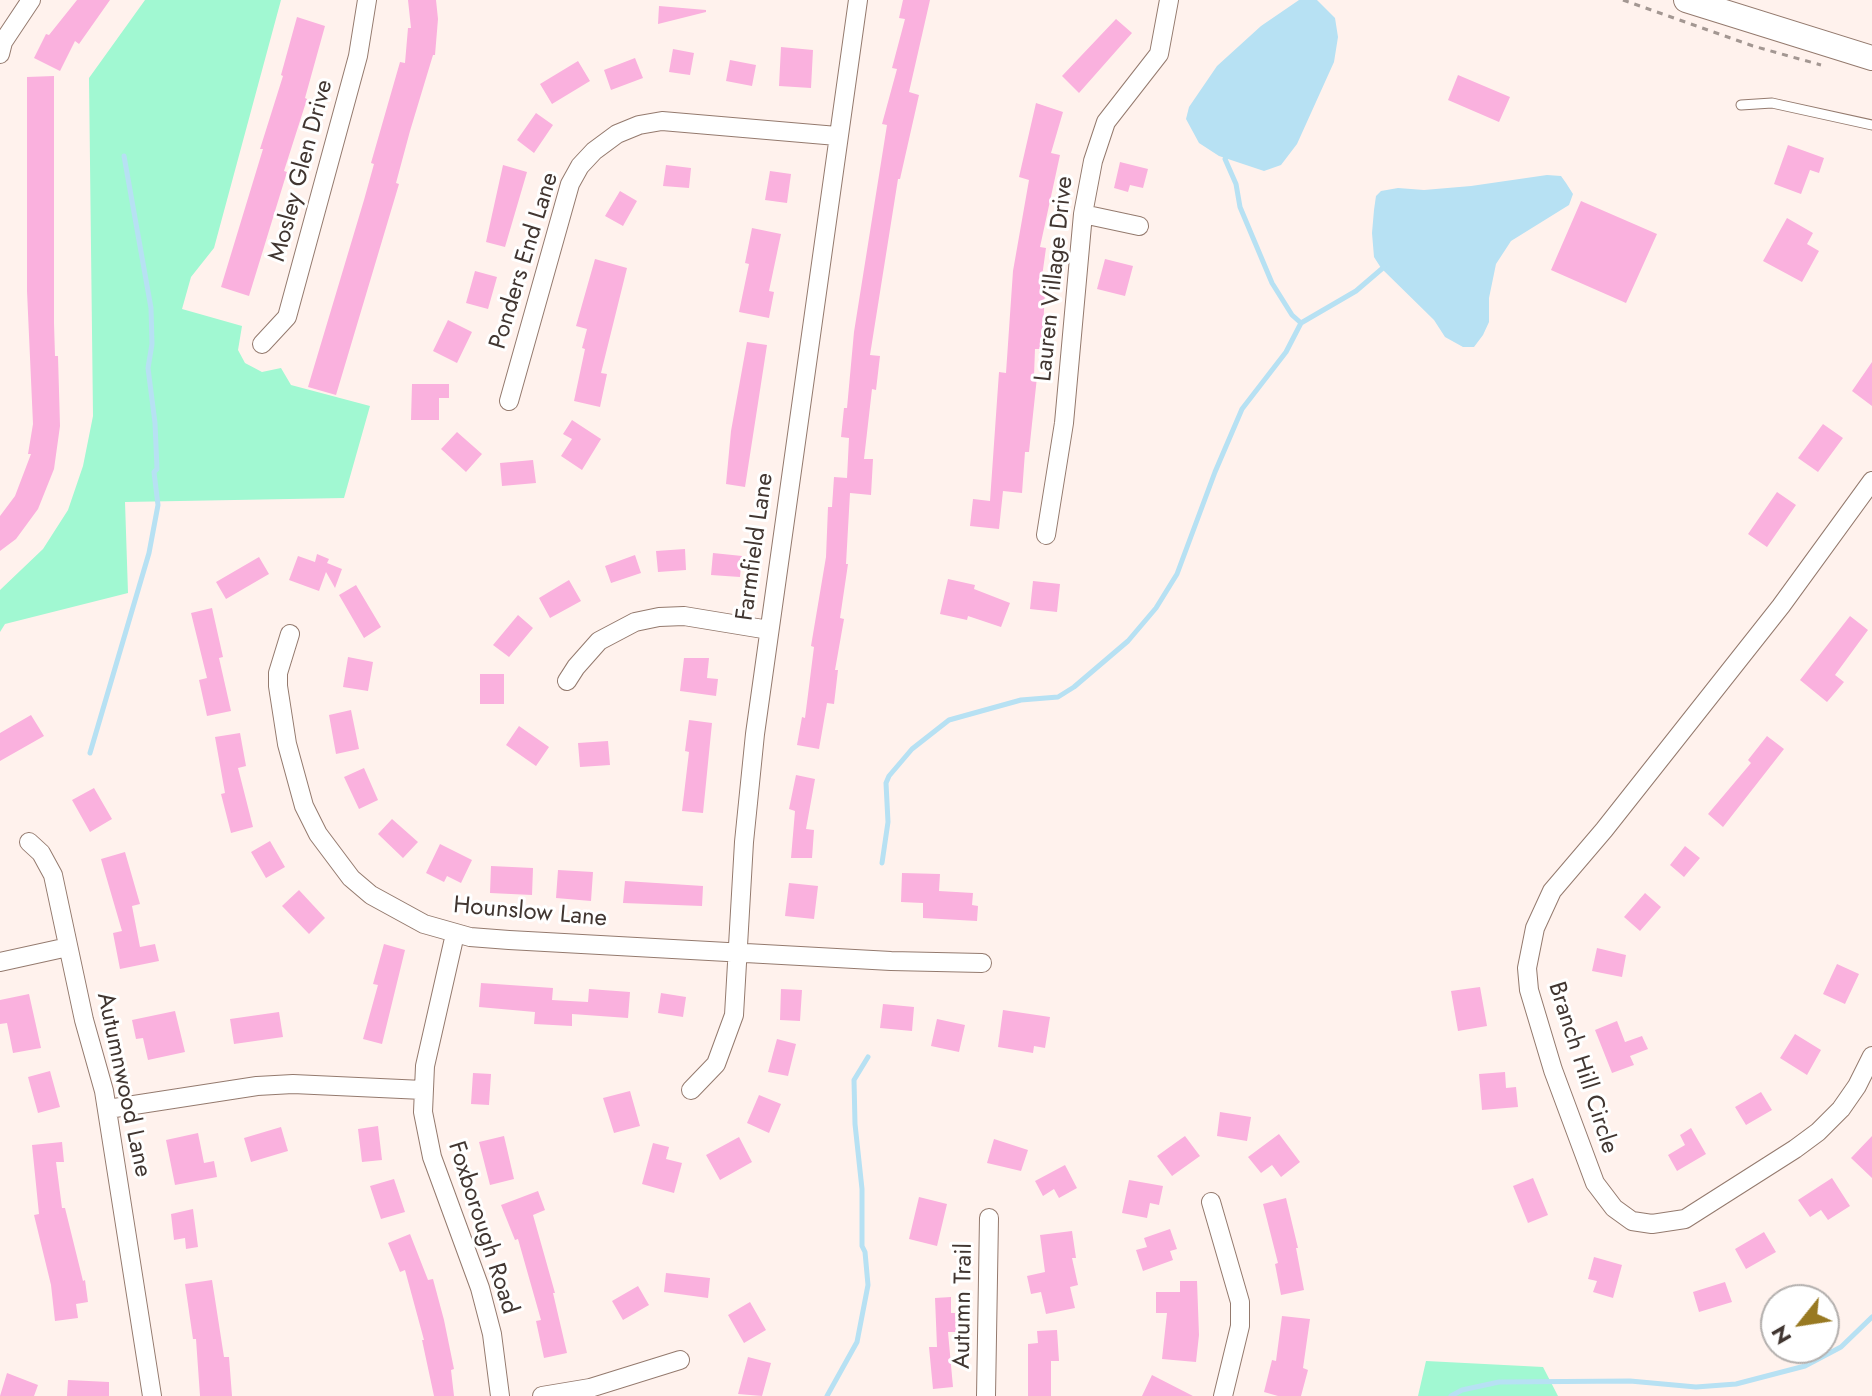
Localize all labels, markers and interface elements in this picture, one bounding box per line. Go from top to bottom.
street label: Mosley Glen Drive [264,77,340,265]
street label: Ponders End Lane [484,169,566,353]
street label: Lauren Village Drive [1030,175,1080,383]
street label: Farmfield Lane [731,471,781,623]
street label: Hounslow Lane [452,892,608,934]
street label: Branch Hill Circle [1541,979,1623,1157]
street label: Autumnwood Lane [89,990,157,1180]
street label: Foxborough Road [441,1138,523,1318]
street label: Autumn Trail [949,1243,979,1369]
north arrow [1760,1284,1840,1364]
text: N [1763,1319,1799,1351]

